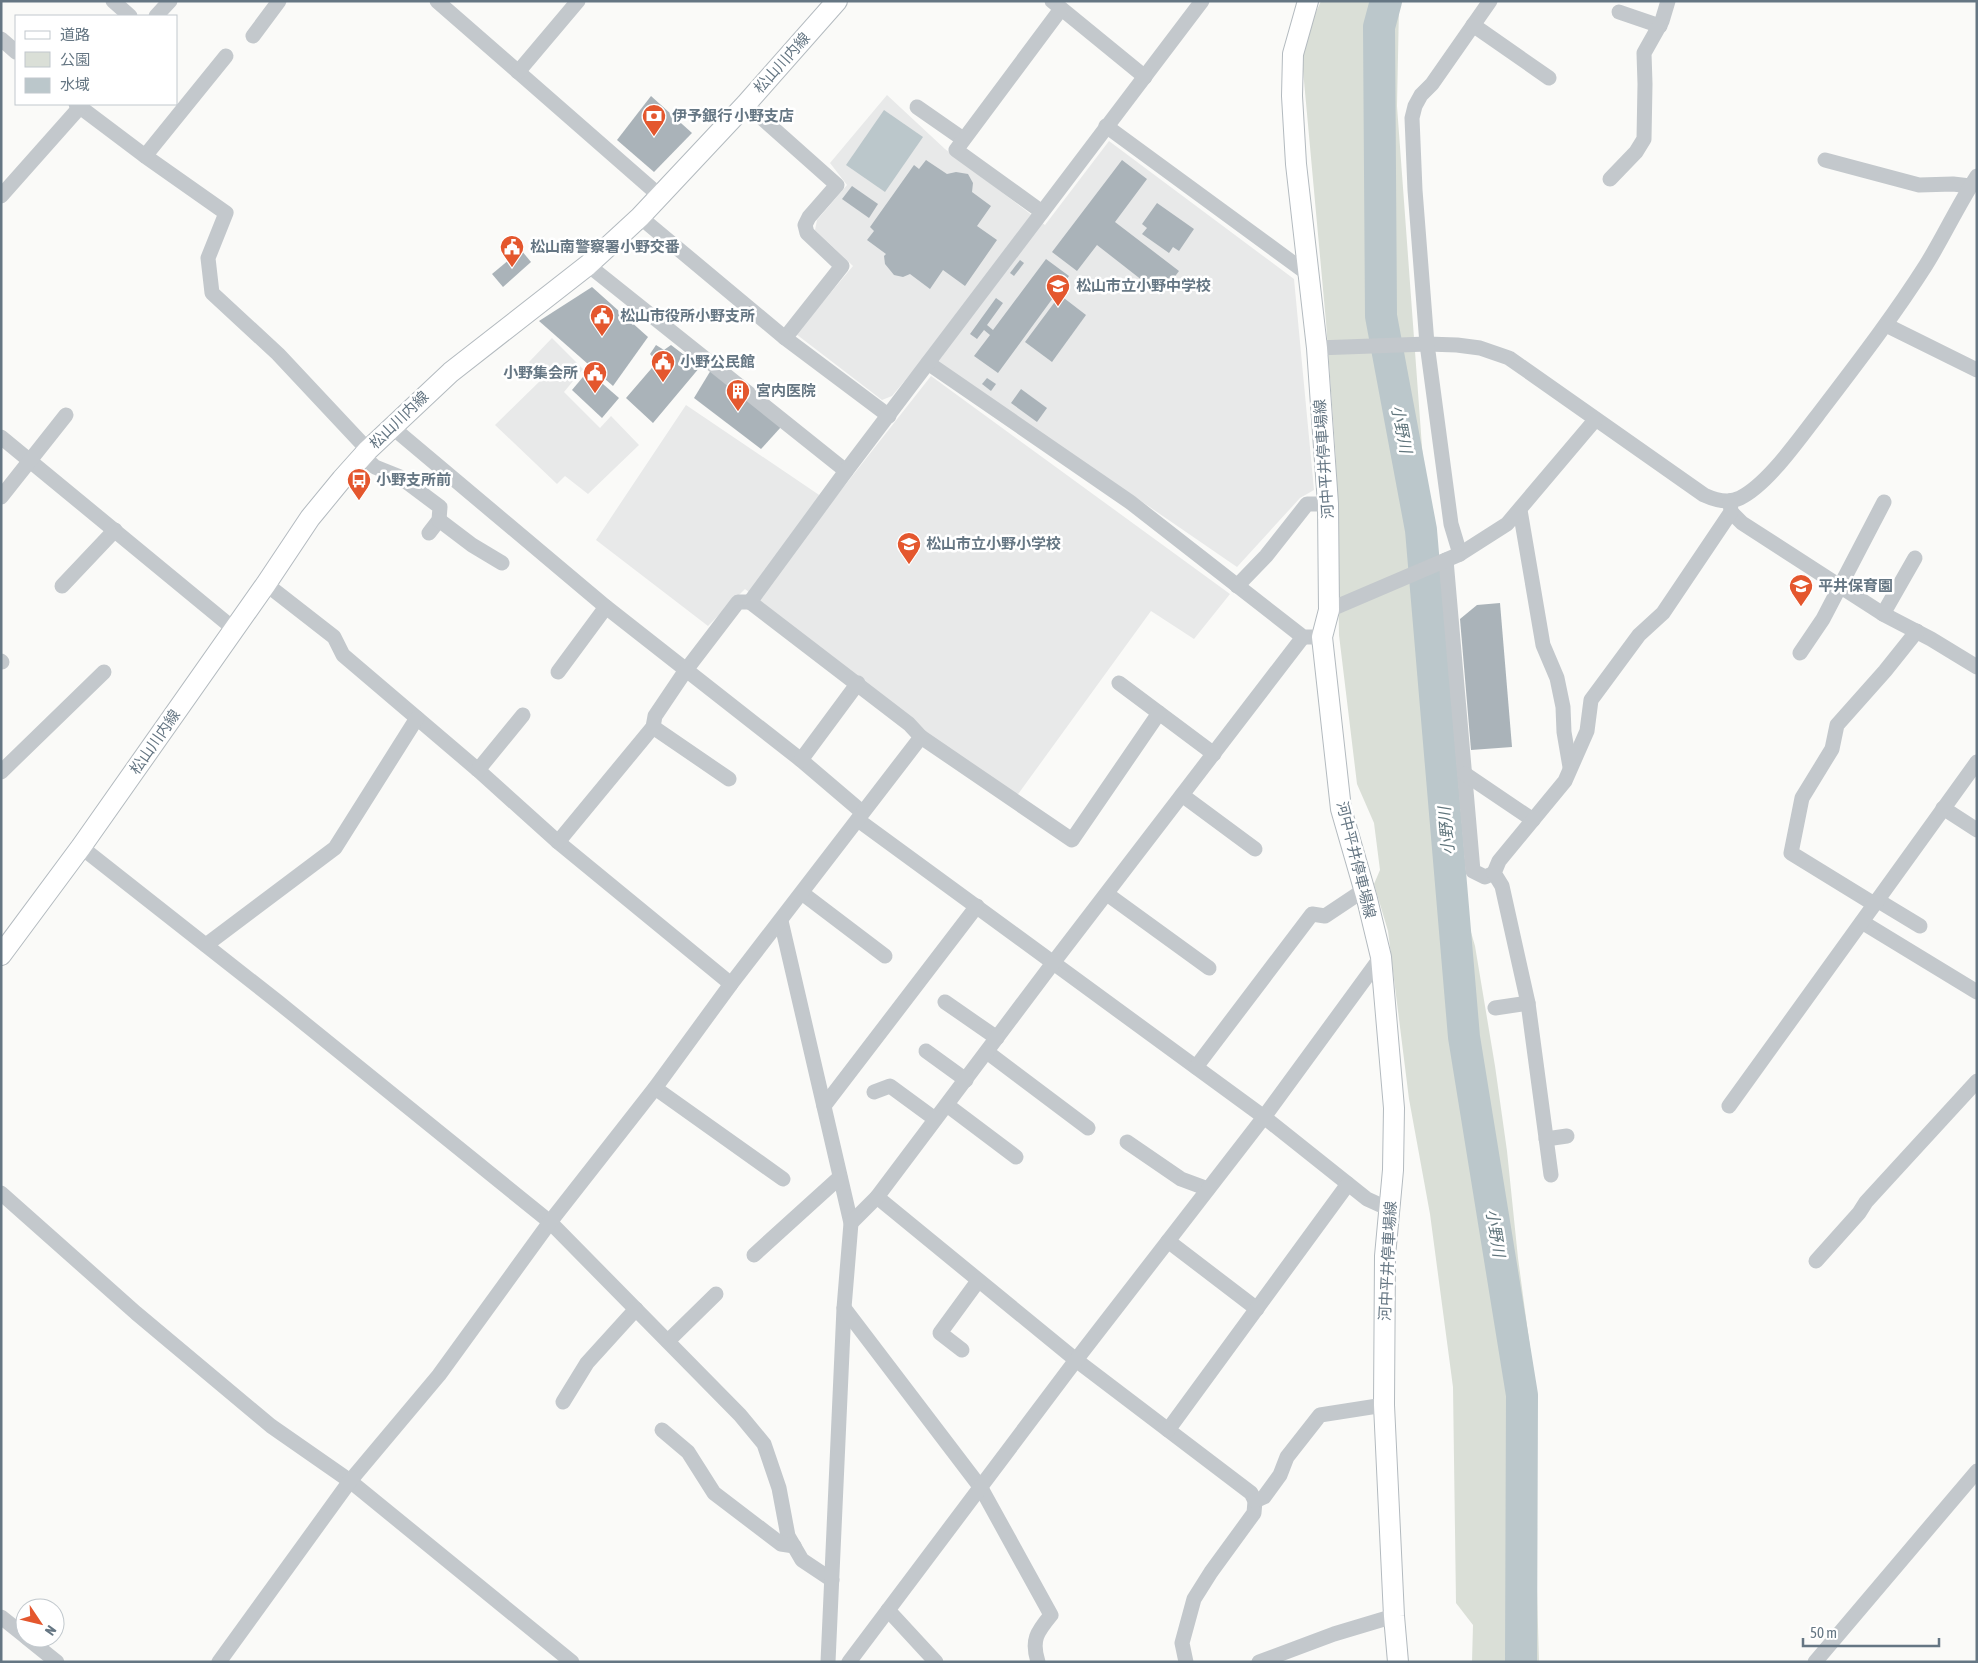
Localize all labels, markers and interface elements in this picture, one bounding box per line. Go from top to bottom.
legend [15,15,178,105]
text: 道路 [60,26,90,43]
street label: 松山川内線 [750,29,813,96]
text: 公園 [60,51,90,68]
text: 水域 [60,76,90,93]
bank icon: 伊予銀行 小野支店 [641,103,667,137]
place label: 伊予銀行 小野支店 [672,107,794,124]
public building icon: 松山南警察署小野交番 [499,234,525,268]
place label: 松山南警察署小野交番 [530,238,680,255]
school or university icon: 松山市立小野中学校 [1045,273,1071,307]
place label: 松山市立小野中学校 [1076,277,1211,294]
public building icon: 松山市役所小野支所 [589,303,615,337]
place label: 松山市役所小野支所 [620,307,755,324]
public building icon: 小野公民館 [650,349,676,383]
place label: 小野公民館 [680,353,755,370]
public building icon: 小野集会所 [582,360,608,394]
place label: 小野集会所 [503,364,578,381]
building icon: 宮内医院 [725,378,751,412]
place label: 宮内医院 [756,382,816,399]
street label: 松山川内線 [366,387,432,452]
street label: 河中平井停車場線 [1311,399,1336,519]
water label: 小野川 [1389,404,1416,456]
bus stop icon: 小野支所前 [346,467,372,501]
place label: 小野支所前 [376,471,451,488]
school or university icon: 松山市立小野小学校 [896,531,922,565]
place label: 松山市立小野小学校 [926,535,1061,552]
school or university icon: 平井保育園 [1788,573,1814,607]
place label: 平井保育園 [1818,577,1893,594]
street label: 松山川内線 [126,706,183,777]
street label: 河中平井停車場線 [1334,800,1379,920]
water label: 小野川 [1435,804,1457,856]
street label: 河中平井停車場線 [1376,1201,1399,1321]
water label: 小野川 [1483,1208,1509,1260]
north arrow [15,1598,65,1648]
scale bar [1803,1616,1939,1648]
text: N [42,1622,60,1638]
text: 50 m [1810,1624,1837,1641]

